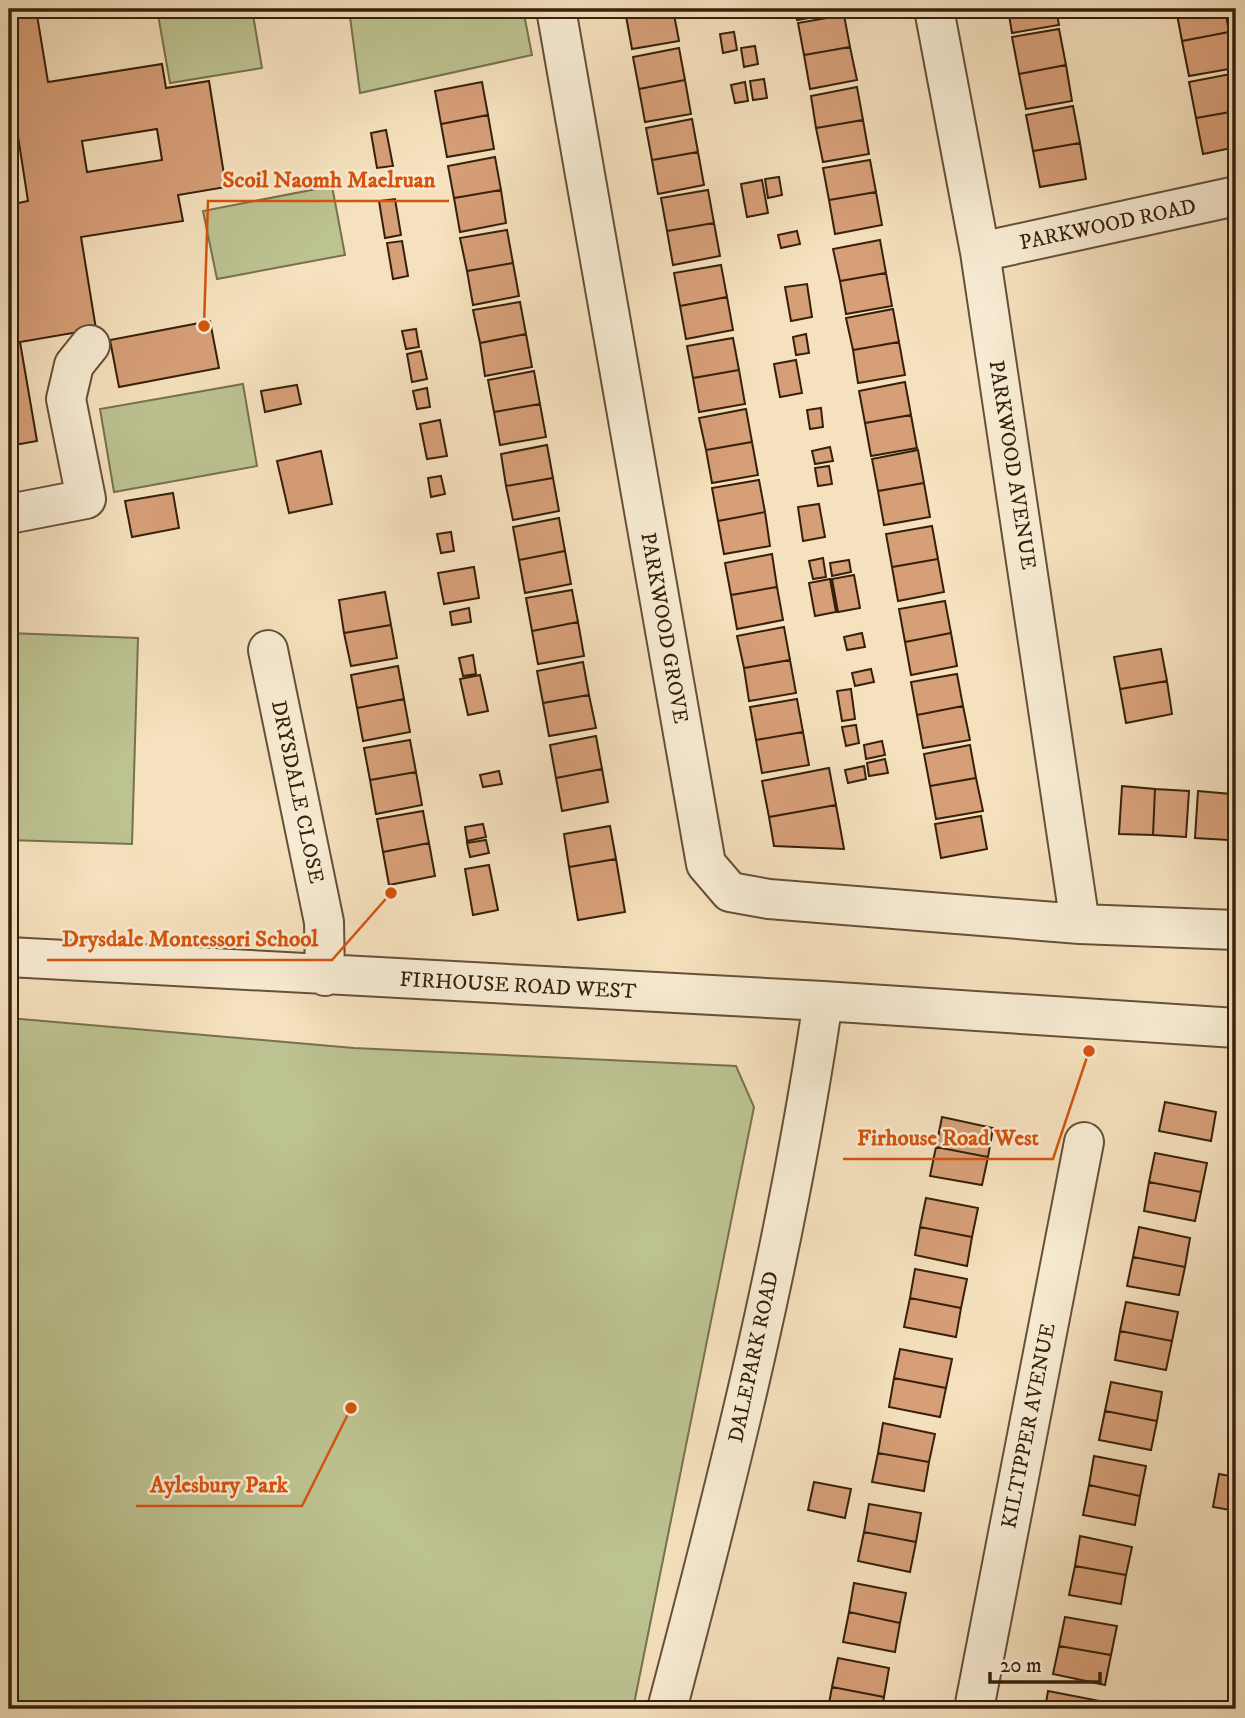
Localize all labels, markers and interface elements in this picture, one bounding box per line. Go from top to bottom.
callout: Scoil Naomh Maelruan [208,157,449,201]
text: Scoil Naomh Maelruan [222,166,437,195]
street label: PARKWOOD ROAD [1017,194,1199,256]
street label: PARKWOOD AVENUE [983,359,1041,572]
street label: PARKWOOD GROVE [634,531,694,726]
street label: DRYSDALE CLOSE [265,698,329,886]
callout: Drysdale Montessori School [47,916,332,960]
text: Drysdale Montessori School [62,925,319,954]
street label: FIRHOUSE ROAD WEST [399,967,637,1005]
callout: Firhouse Road West [843,1115,1053,1159]
text: Firhouse Road West [857,1124,1040,1153]
street label: DALEPARK ROAD [723,1269,785,1445]
street label: KILTIPPER AVENUE [996,1321,1062,1531]
callout: Aylesbury Park [136,1462,302,1506]
text: Aylesbury Park [149,1471,289,1500]
scale bar [990,1641,1100,1685]
text: 20 m [1000,1653,1042,1679]

